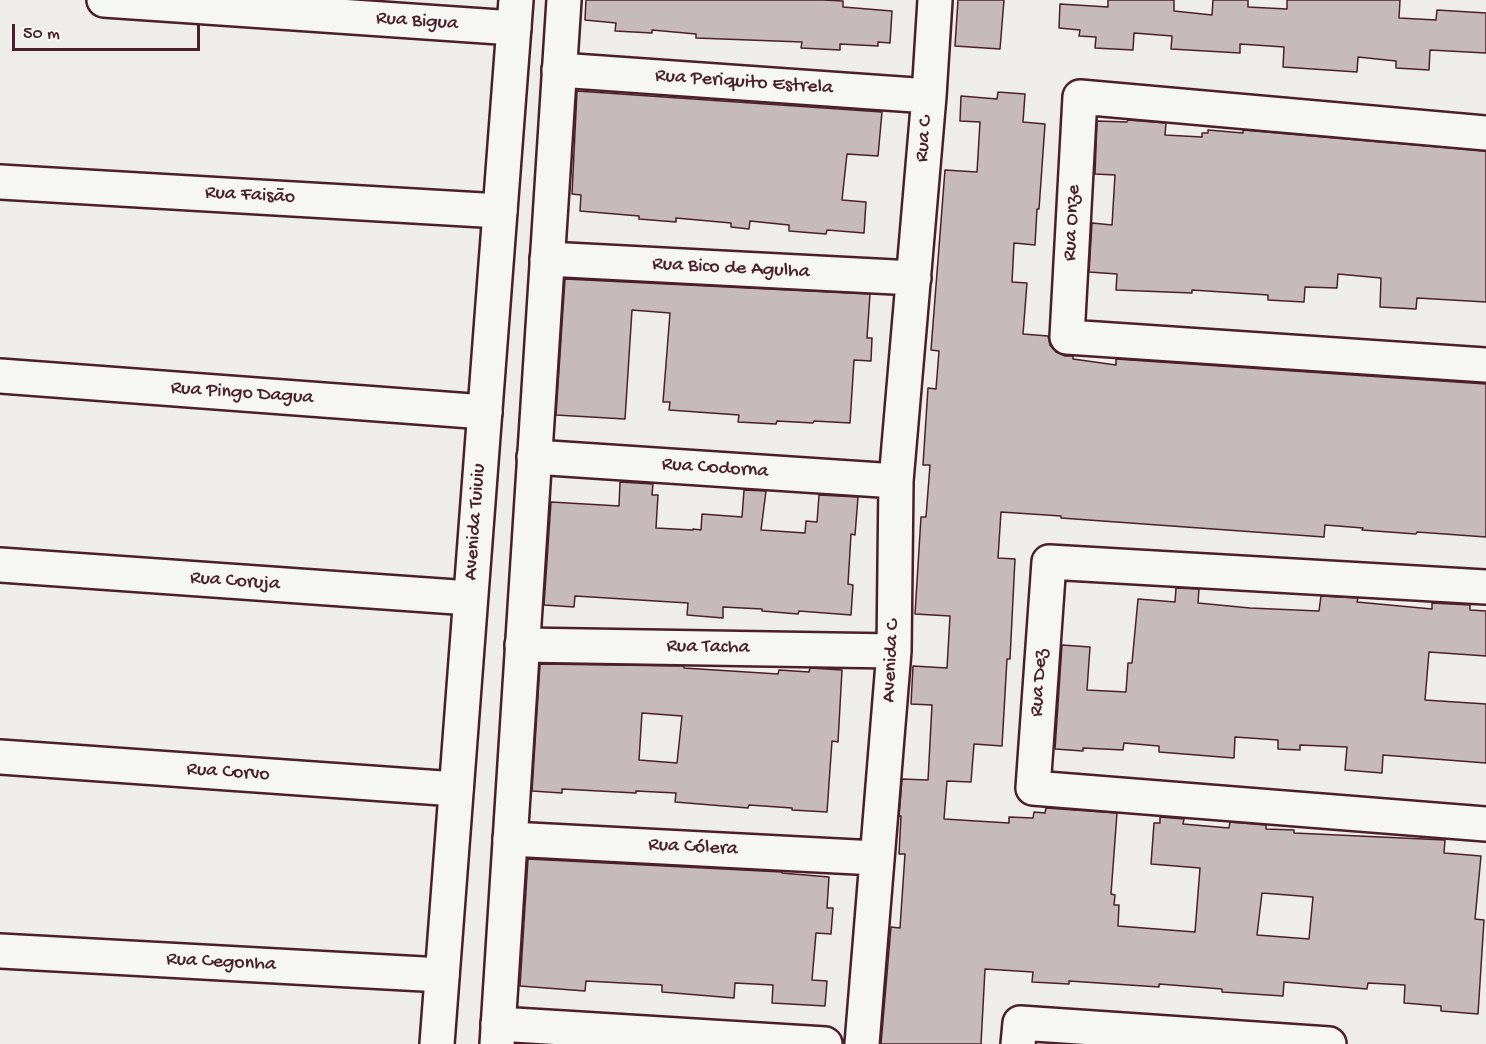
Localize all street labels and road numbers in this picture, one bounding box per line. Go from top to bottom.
street label: Rua Bigua [375,7,459,37]
street label: Rua Periquito Estrela [654,65,834,101]
street label: Rua C [911,115,939,163]
street label: Rua Faisão [204,182,296,210]
street label: Rua Onze [1059,184,1087,262]
street label: Rua Bico de Agulha [652,253,810,285]
street label: Rua Pingo Dagua [170,377,314,411]
street label: Rua Codorna [661,453,769,485]
street label: Avenida Tuiuiu [460,463,492,581]
street label: Rua Coruja [189,567,281,597]
street label: Avenida C [878,619,906,703]
street label: Rua Tacha [666,635,750,661]
street label: Rua Dez [1026,648,1054,718]
street label: Rua Corvo [186,758,270,788]
street label: Rua Cólera [648,834,738,862]
street label: Rua Cegonha [165,948,277,978]

